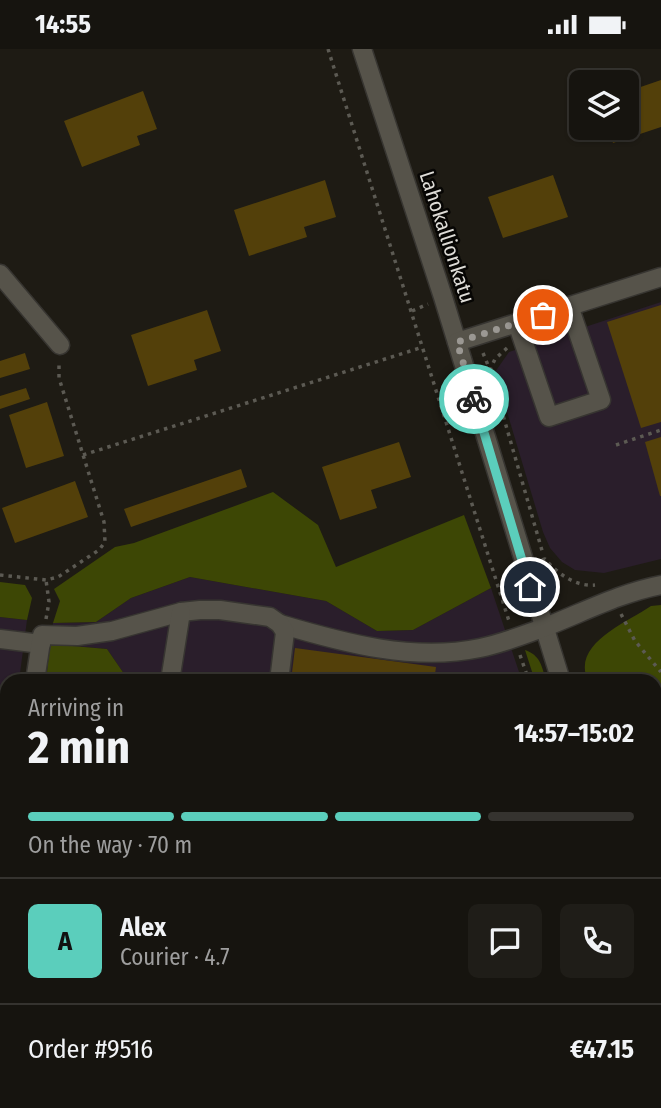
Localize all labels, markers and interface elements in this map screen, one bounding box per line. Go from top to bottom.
text: 14:55 [35,9,91,40]
map controls [569,70,639,140]
button: layers [569,70,639,140]
street label: Lahokallionkatu [413,168,481,306]
pin [513,285,573,345]
icon: bag [524,296,562,334]
courier [439,364,509,434]
icon: bike [455,380,493,418]
pin [500,557,560,617]
icon: home [511,568,549,606]
text: Arriving in [28,694,124,722]
text: 14:57–15:02 [514,718,634,749]
text: 2 min [28,720,130,775]
text: On the way · 70 m [28,831,192,859]
button: chat [468,904,542,978]
button: phone [560,904,634,978]
text: Alex [120,912,166,943]
text: A [58,926,72,957]
text: Courier · 4.7 [120,943,230,971]
text: Order #9516 [28,1034,153,1065]
text: €47.15 [570,1034,634,1065]

